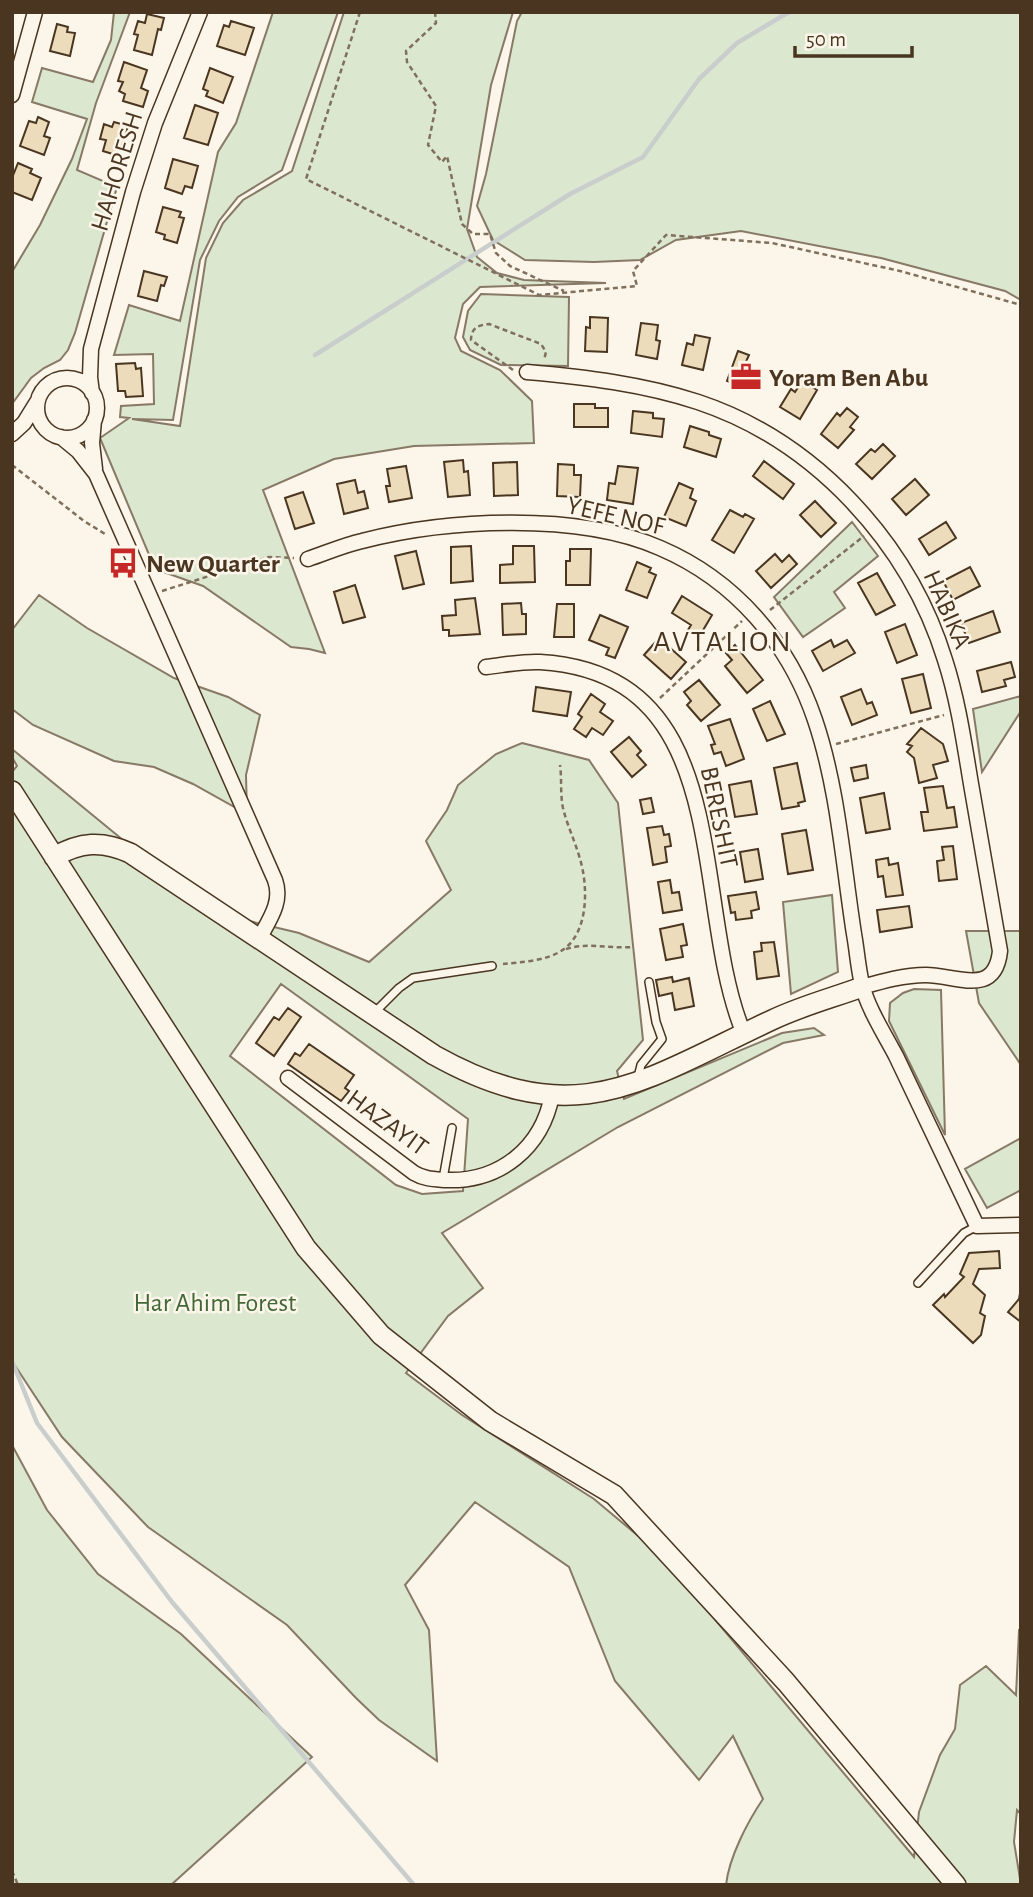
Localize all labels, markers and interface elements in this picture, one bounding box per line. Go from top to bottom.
scale bar [795,14,912,58]
text: 50 m [806,29,846,50]
street label: HAHORESH [86,108,147,234]
office icon: Yoram Ben Abu [729,360,763,394]
place label: Yoram Ben Abu [769,365,929,391]
street label: YEFE NOF [564,492,668,540]
bus stop icon: New Quarter [106,546,140,580]
place label: New Quarter [146,551,280,577]
street label: HABIKA [918,566,976,653]
district label: AVTALION [653,627,793,657]
street label: BERESHIT [696,764,742,870]
street label: HAZAYIT [342,1085,433,1161]
park label: Har Ahim Forest [134,1290,296,1316]

